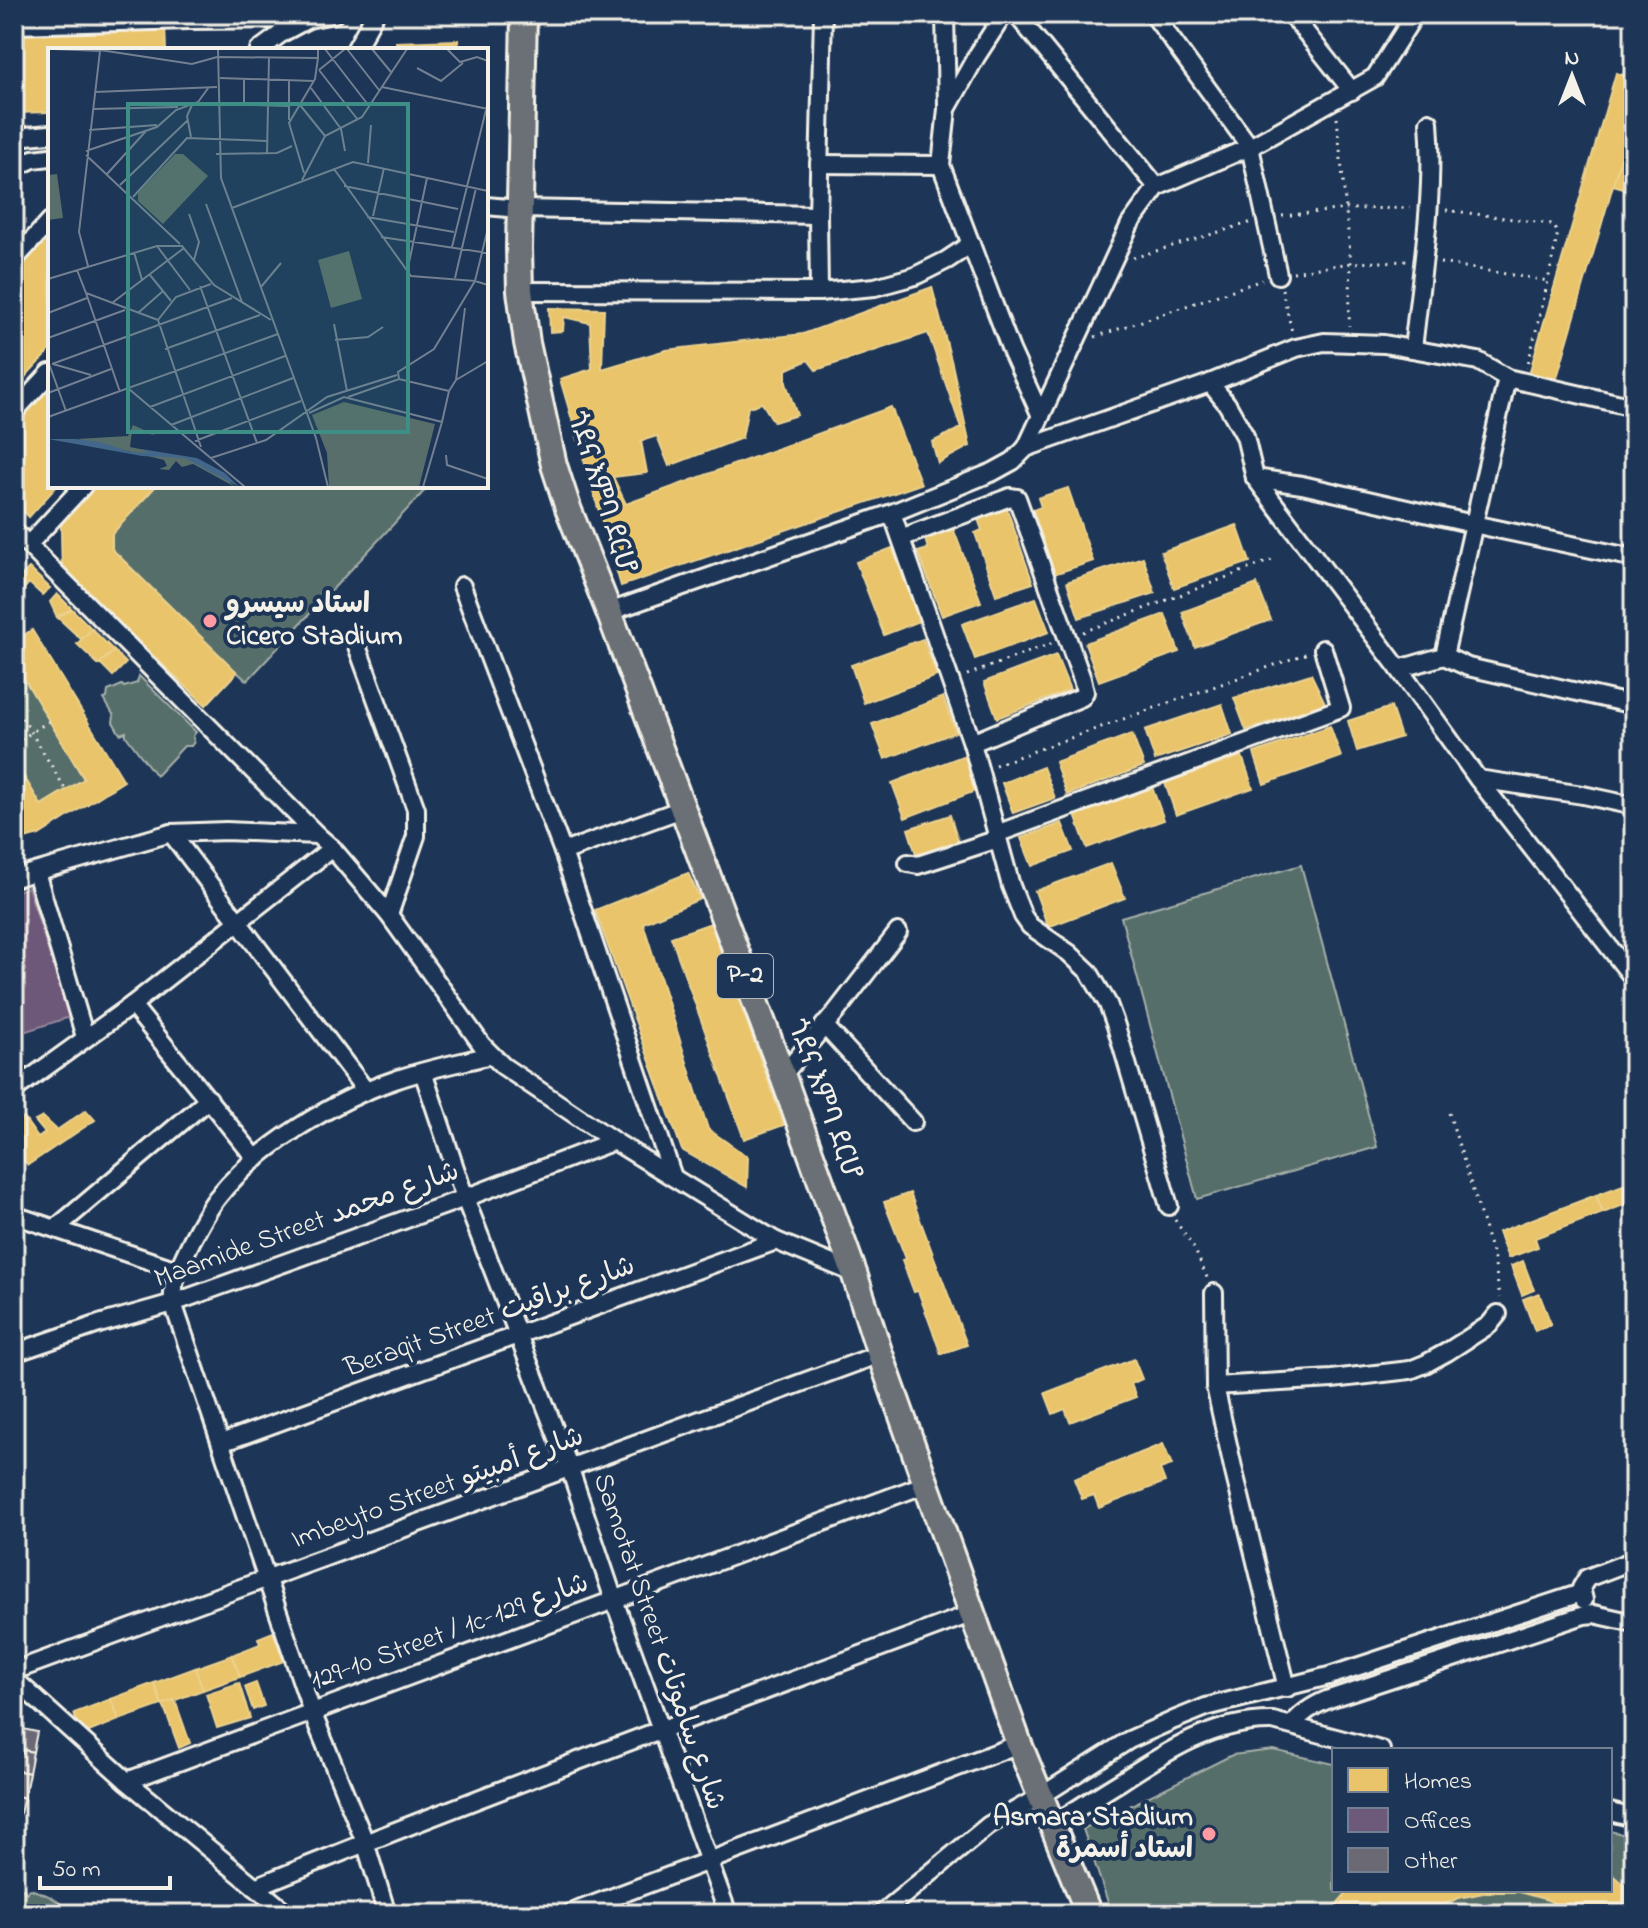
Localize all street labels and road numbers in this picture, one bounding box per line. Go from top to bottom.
street label: ጎደና እምባ ደርሆ [554,407,646,580]
road number: P-2 [717,954,773,998]
street label: ጎደና እምባ ደርሆ [775,1014,871,1186]
street label: Maamide Street شارع محمد [149,1152,465,1300]
street label: Beraqit Street شارع براقيت [338,1246,641,1390]
street label: Imbeyto Street شارع أمبيتو [286,1417,590,1561]
street label: Samotat Street شارع ساموتات [581,1468,735,1816]
street label: 129-10 Street / شارع 129-10 [305,1564,595,1702]

